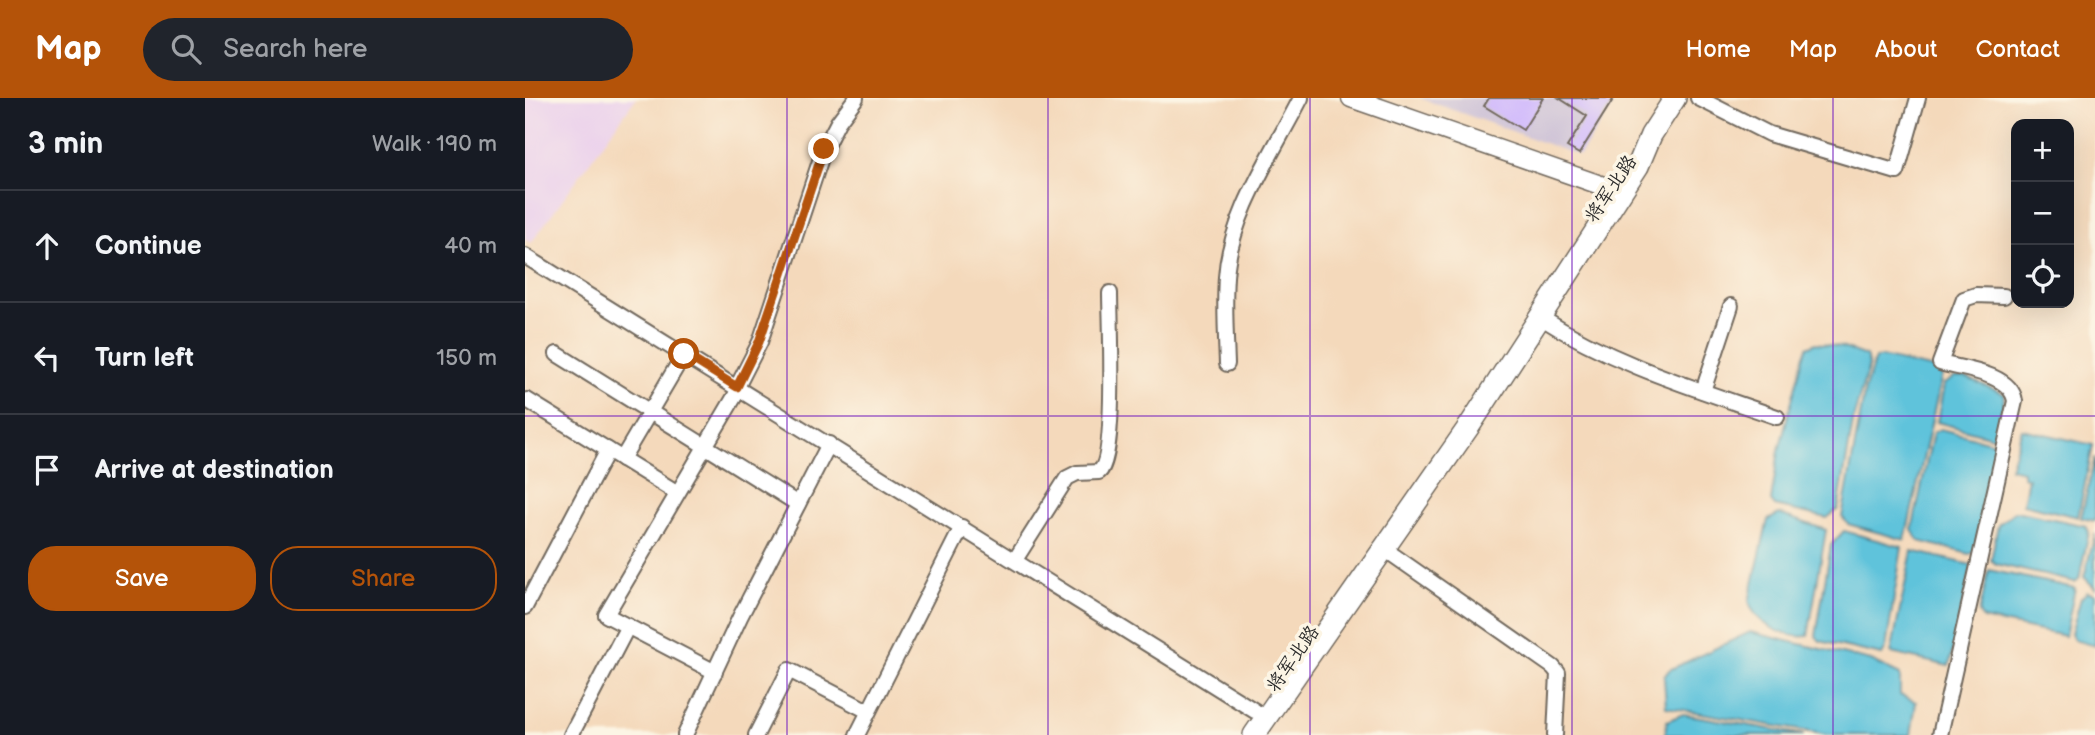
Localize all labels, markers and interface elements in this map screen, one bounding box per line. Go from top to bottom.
search box [143,18,633,81]
text: Map [35,29,101,69]
icon: search [167,30,205,68]
text: Search here [223,34,367,65]
text: Home [1686,35,1751,64]
text: Map [1789,35,1837,64]
text: About [1875,35,1937,64]
text: Contact [1975,35,2060,64]
map controls [2011,119,2074,308]
button: + [2011,119,2074,182]
text: 3 min [28,126,103,162]
text: Walk · 190 m [372,130,497,158]
route end [808,133,839,164]
street label: 将军北路 [1580,151,1642,227]
button: − [2011,182,2074,245]
icon: ahead [28,227,66,265]
text: Continue [95,231,202,262]
text: 40 m [444,232,497,260]
button: locate [2011,245,2074,308]
route start [668,338,699,369]
icon: left [28,339,66,377]
text: Turn left [95,343,194,374]
text: 150 m [436,344,497,372]
icon: arrive [28,451,66,489]
text: Arrive at destination [95,455,334,486]
button: Save [28,546,256,611]
button: Share [270,546,497,611]
street label: 将军北路 [1262,621,1324,697]

